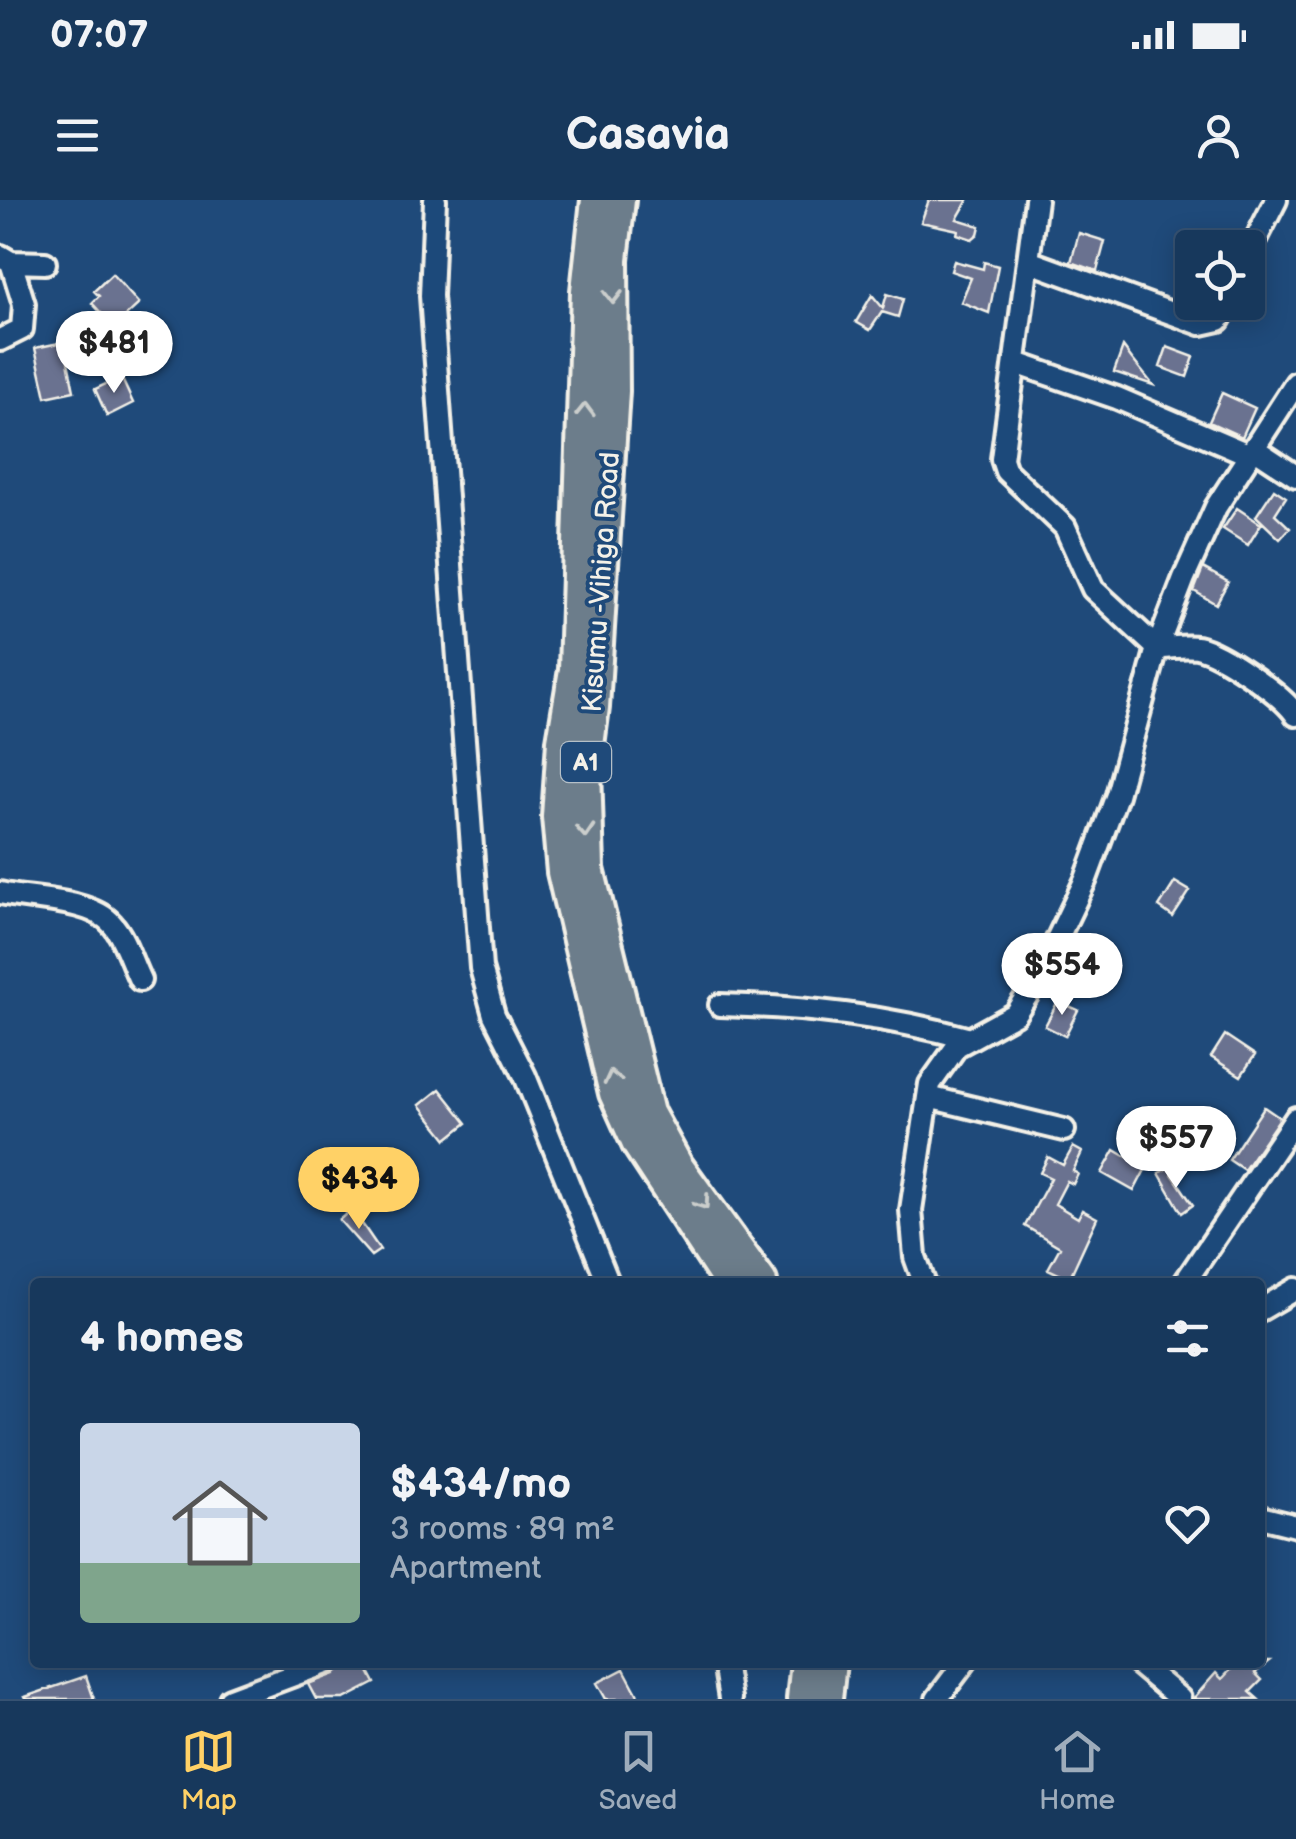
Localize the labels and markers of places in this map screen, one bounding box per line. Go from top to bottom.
pin: $481 [55,311,173,396]
pin: $554 [1003,933,1121,1018]
pin: $557 [1117,1106,1235,1191]
pin: $434 [300,1147,418,1232]

